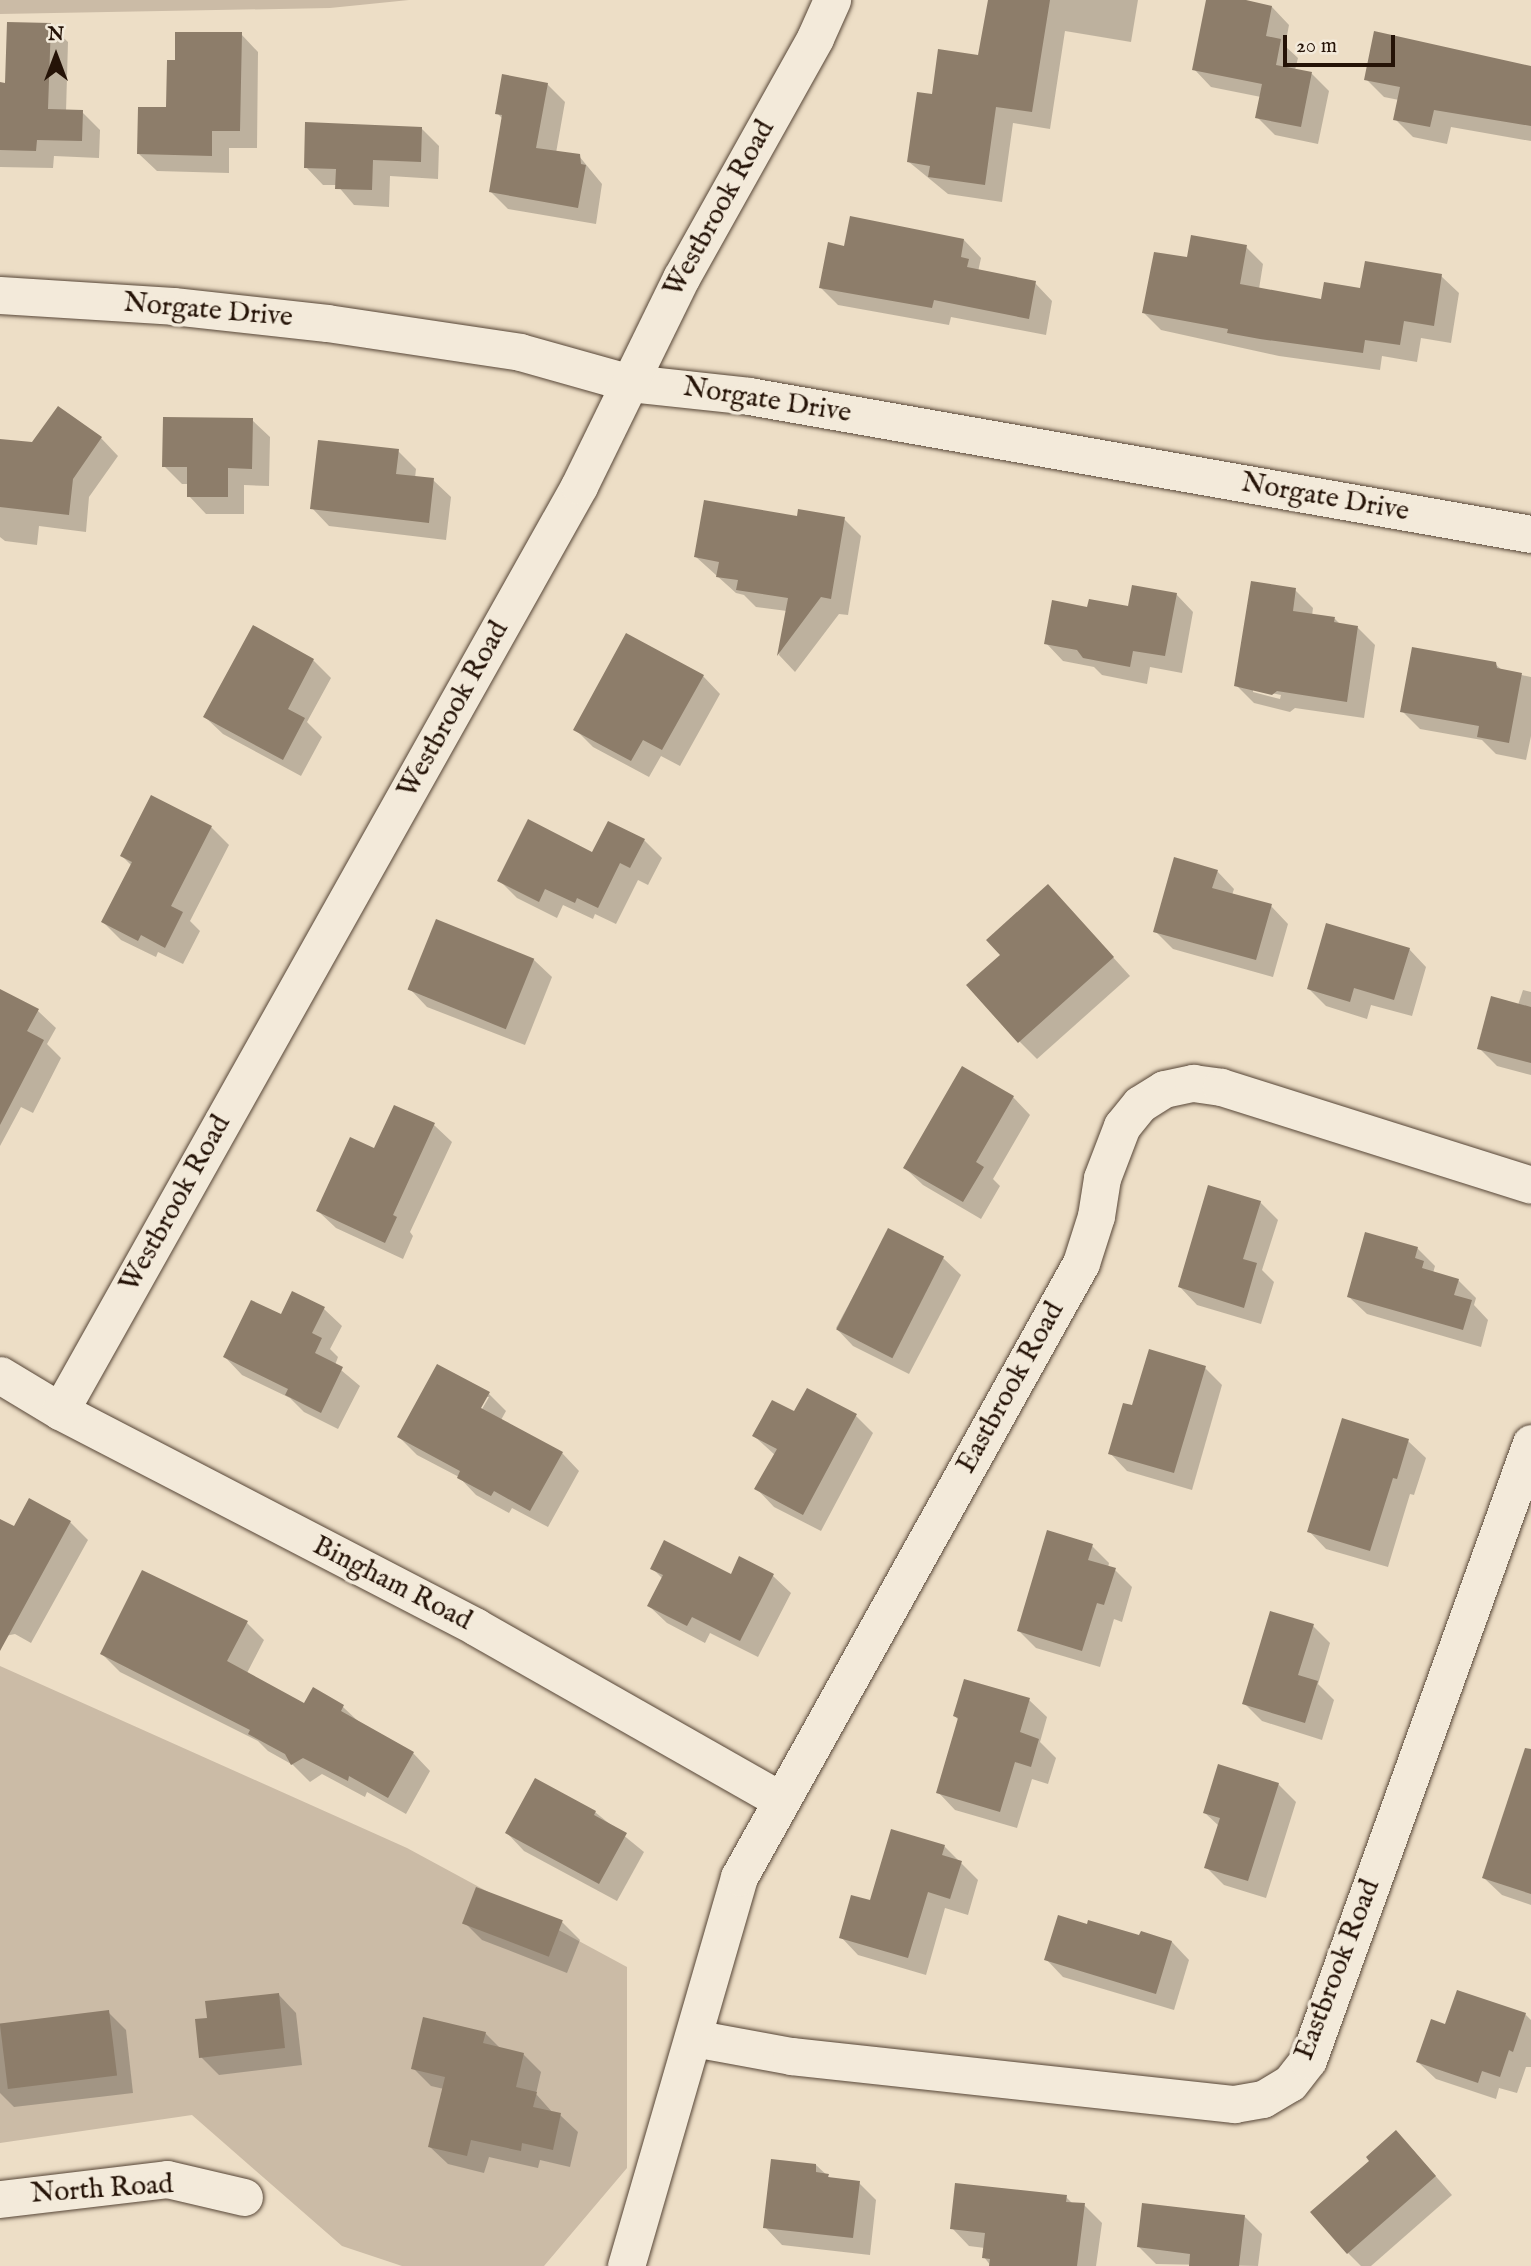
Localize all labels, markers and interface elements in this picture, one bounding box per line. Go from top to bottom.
north arrow [21,21,91,91]
scale bar [1286,21,1398,65]
text: N [48,23,64,47]
text: 20 m [1296,33,1337,60]
street label: Westbrook Road [658,115,782,303]
street label: Norgate Drive [122,287,294,335]
street label: Norgate Drive [681,371,853,431]
street label: Norgate Drive [1238,467,1412,529]
street label: Westbrook Road [392,616,516,804]
street label: Westbrook Road [114,1110,238,1298]
street label: Eastbrook Road [950,1297,1072,1479]
street label: Bingham Road [307,1529,477,1639]
street label: Eastbrook Road [1288,1875,1388,2065]
street label: North Road [30,2168,174,2212]

